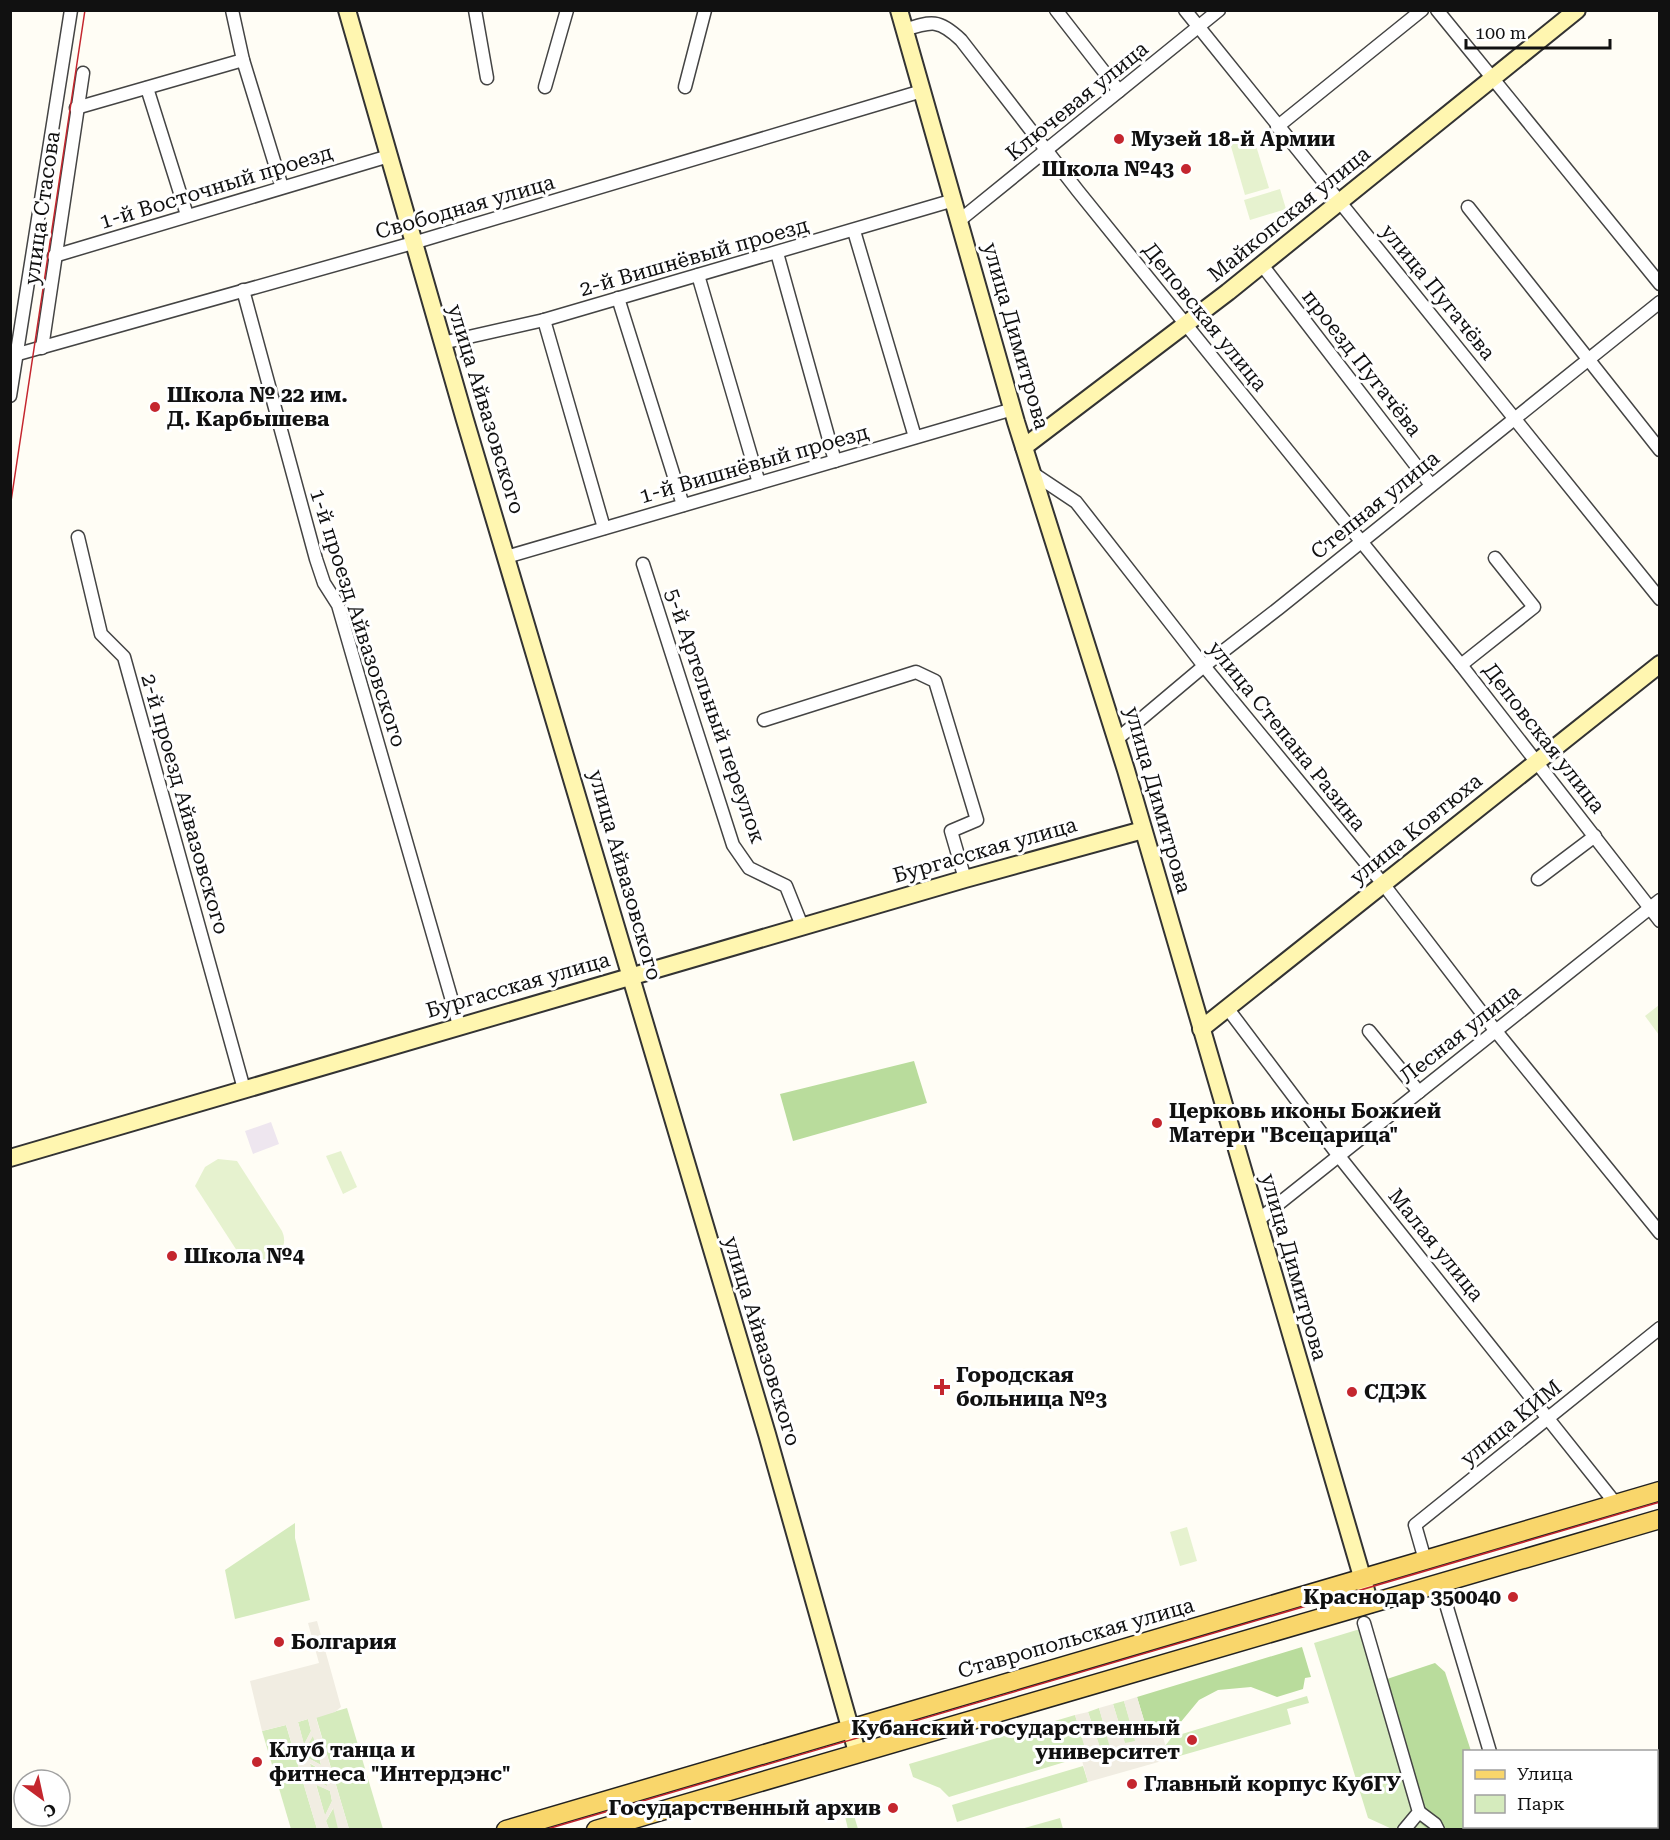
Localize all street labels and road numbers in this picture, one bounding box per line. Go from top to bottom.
street label: Ключевая улица [1001,36,1153,166]
street label: улица Стасова [19,129,65,286]
street label: 1-й Восточный проезд [97,140,335,234]
street label: Майкопская улица [1203,141,1375,287]
street label: Свободная улица [373,170,558,244]
street label: 2-й Вишнёвый проезд [577,213,811,301]
street label: улица Пугачёва [1376,219,1501,365]
street label: Деповская улица [1138,238,1272,396]
street label: улица Димитрова [978,240,1054,433]
street label: проезд Пугачёва [1297,285,1427,442]
street label: улица Айвазовского [443,301,529,517]
street label: 1-й Вишнёвый проезд [637,420,871,508]
street label: Степная улица [1306,446,1444,564]
street label: 1-й проезд Айвазовского [305,486,411,750]
street label: 5-й Артельный переулок [660,585,770,847]
street label: улица Степана Разина [1203,636,1371,836]
street label: Деповская улица [1478,658,1610,818]
street label: 2-й проезд Айвазовского [136,671,234,937]
street label: улица Димитрова [1120,704,1196,897]
street label: улица Айвазовского [583,767,667,983]
street label: улица Ковтюха [1345,768,1487,889]
street label: Бургасская улица [890,812,1080,888]
street label: Бургасская улица [423,947,613,1023]
street label: Лесная улица [1395,979,1525,1088]
street label: улица Димитрова [1256,1171,1332,1364]
street label: Малая улица [1383,1184,1489,1307]
street label: улица Айвазовского [719,1233,805,1449]
street label: улица КИМ [1456,1375,1566,1471]
street label: Ставропольская улица [955,1593,1198,1683]

